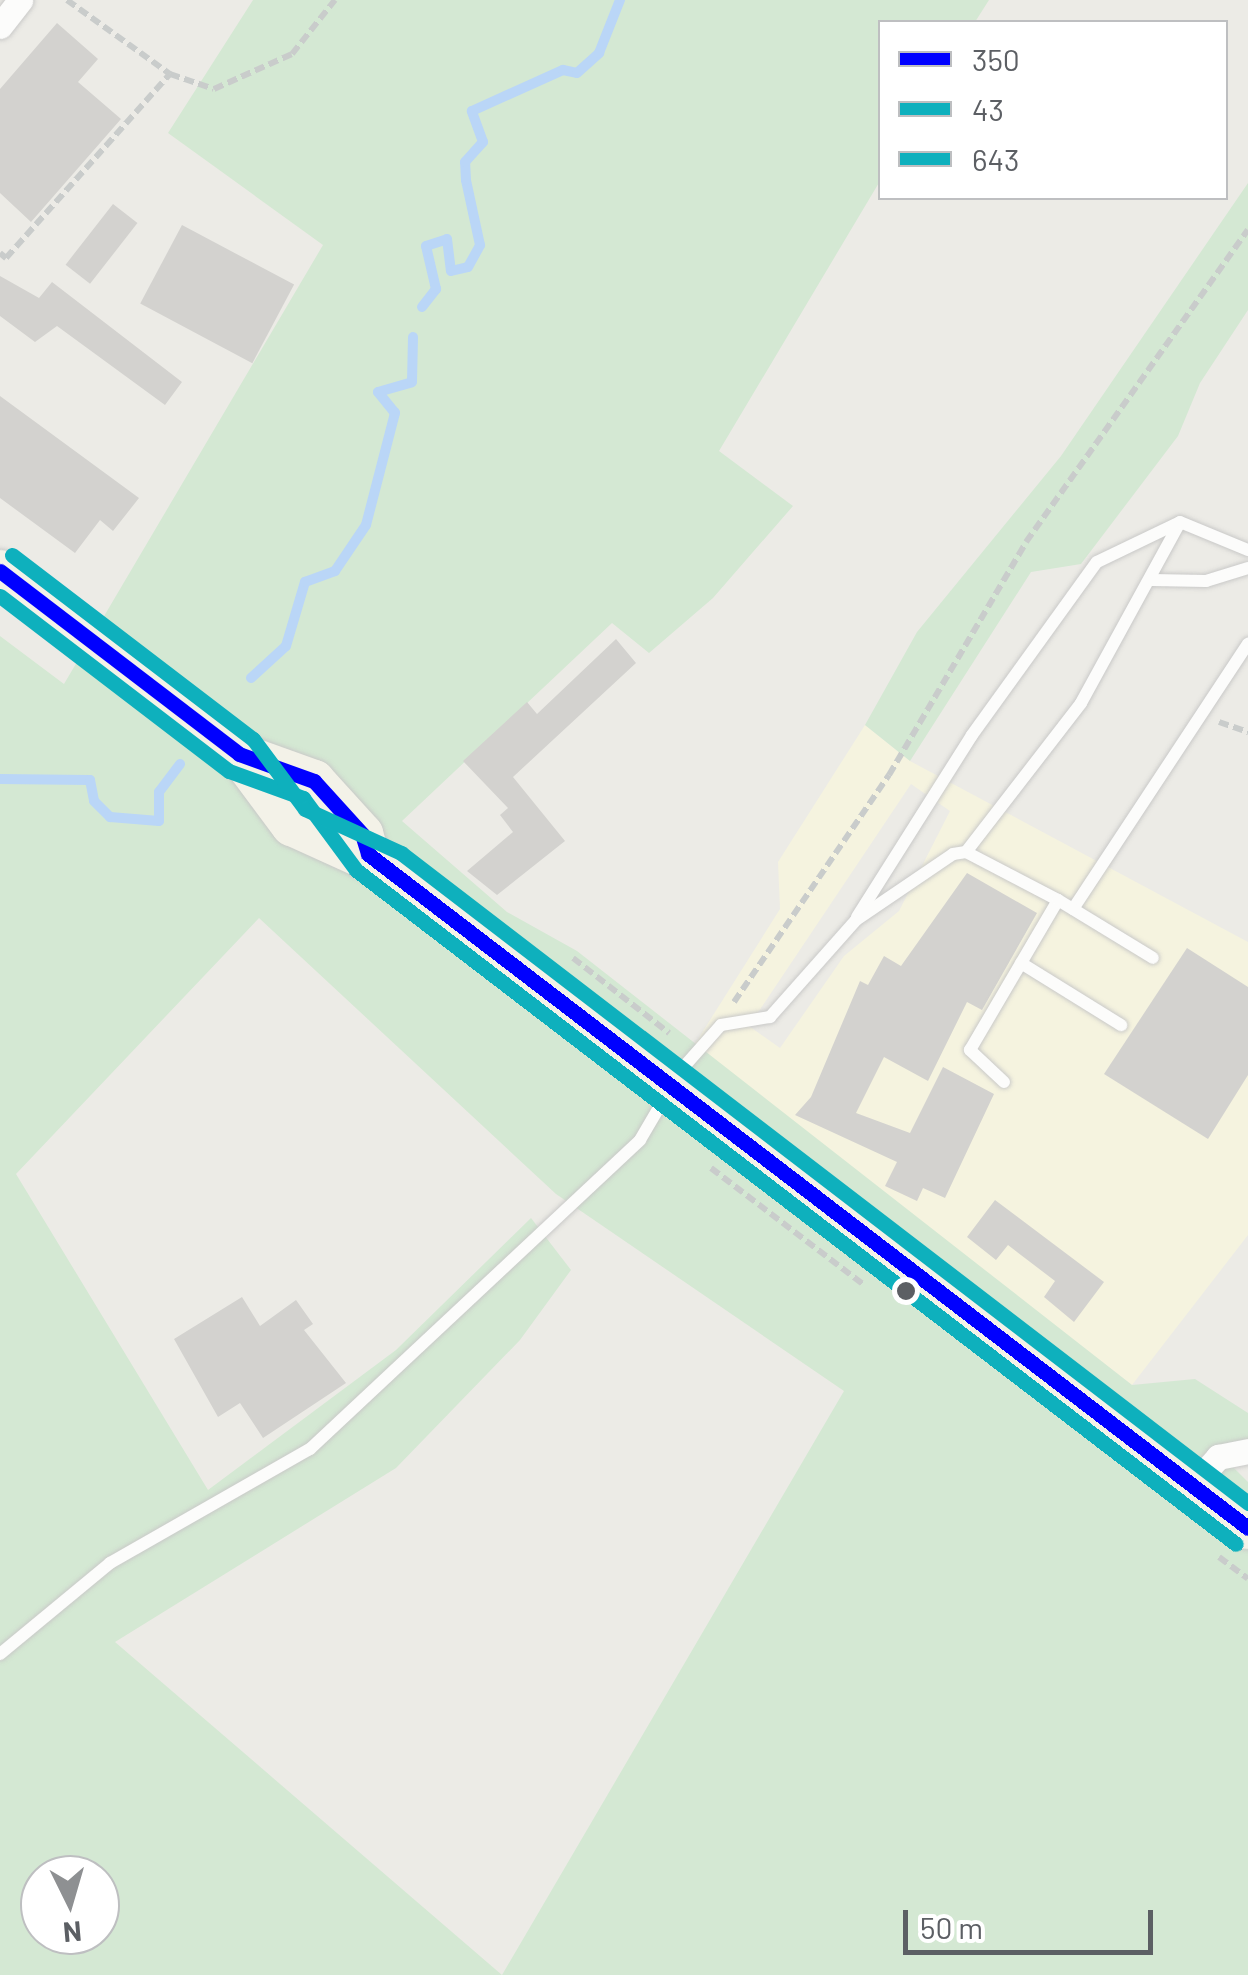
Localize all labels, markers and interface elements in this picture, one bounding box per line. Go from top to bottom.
legend [878,20,1228,200]
text: 350 [972,41,1020,77]
text: 43 [972,91,1004,127]
text: 643 [972,141,1019,177]
unlabelled marker [896,1281,916,1301]
north arrow [20,1855,120,1955]
scale bar [908,1890,1158,1952]
text: 50 m [920,1909,983,1945]
text: N [62,1915,83,1951]

